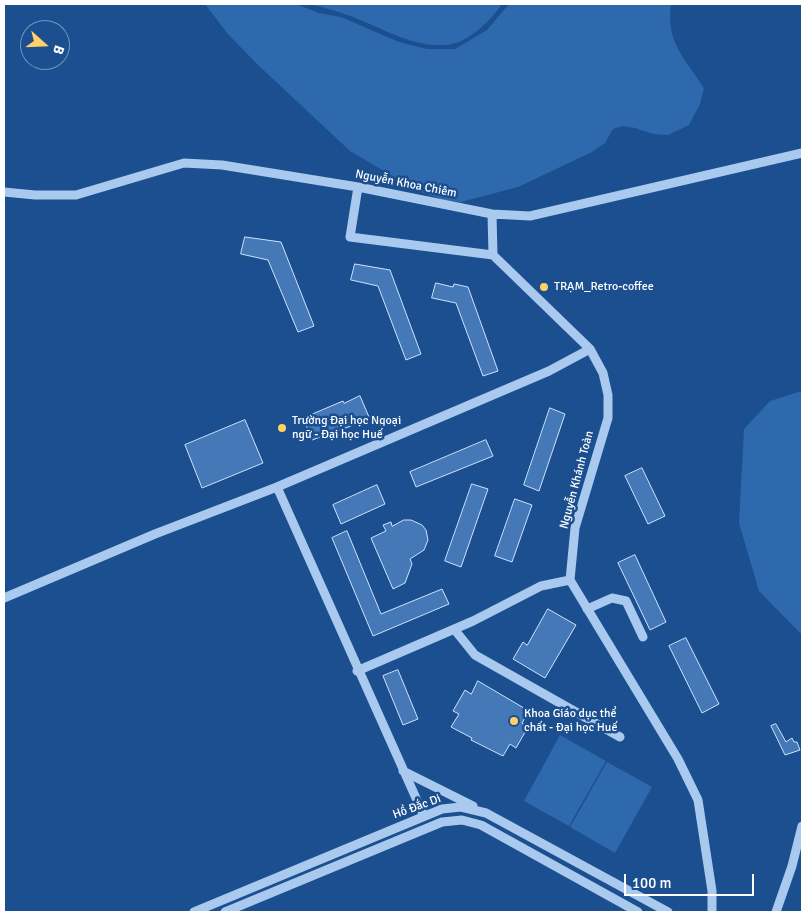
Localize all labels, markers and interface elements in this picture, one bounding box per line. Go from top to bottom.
north arrow [20,20,70,70]
text: B [49,43,68,57]
street label: Nguyễn Khoa Chiêm [354,167,458,201]
place label: TRẠM_Retro-coffee [554,280,654,294]
marker: TRẠM_Retro-coffee [538,281,550,293]
place label: Trường Đại học Ngoại ngữ - Đại học Huế [292,414,401,442]
marker: Trường Đại học Ngoại ngữ - Đại học Huế [276,422,288,434]
street label: Nguyễn Khánh Toàn [557,429,597,531]
place label: Khoa Giáo dục thể chất - Đại học Huế [524,707,617,735]
marker: Khoa Giáo dục thể chất - Đại học Huế [508,715,520,727]
street label: Hồ Đắc Di [391,792,443,822]
scale bar [626,864,756,896]
text: 100 m [632,874,672,892]

